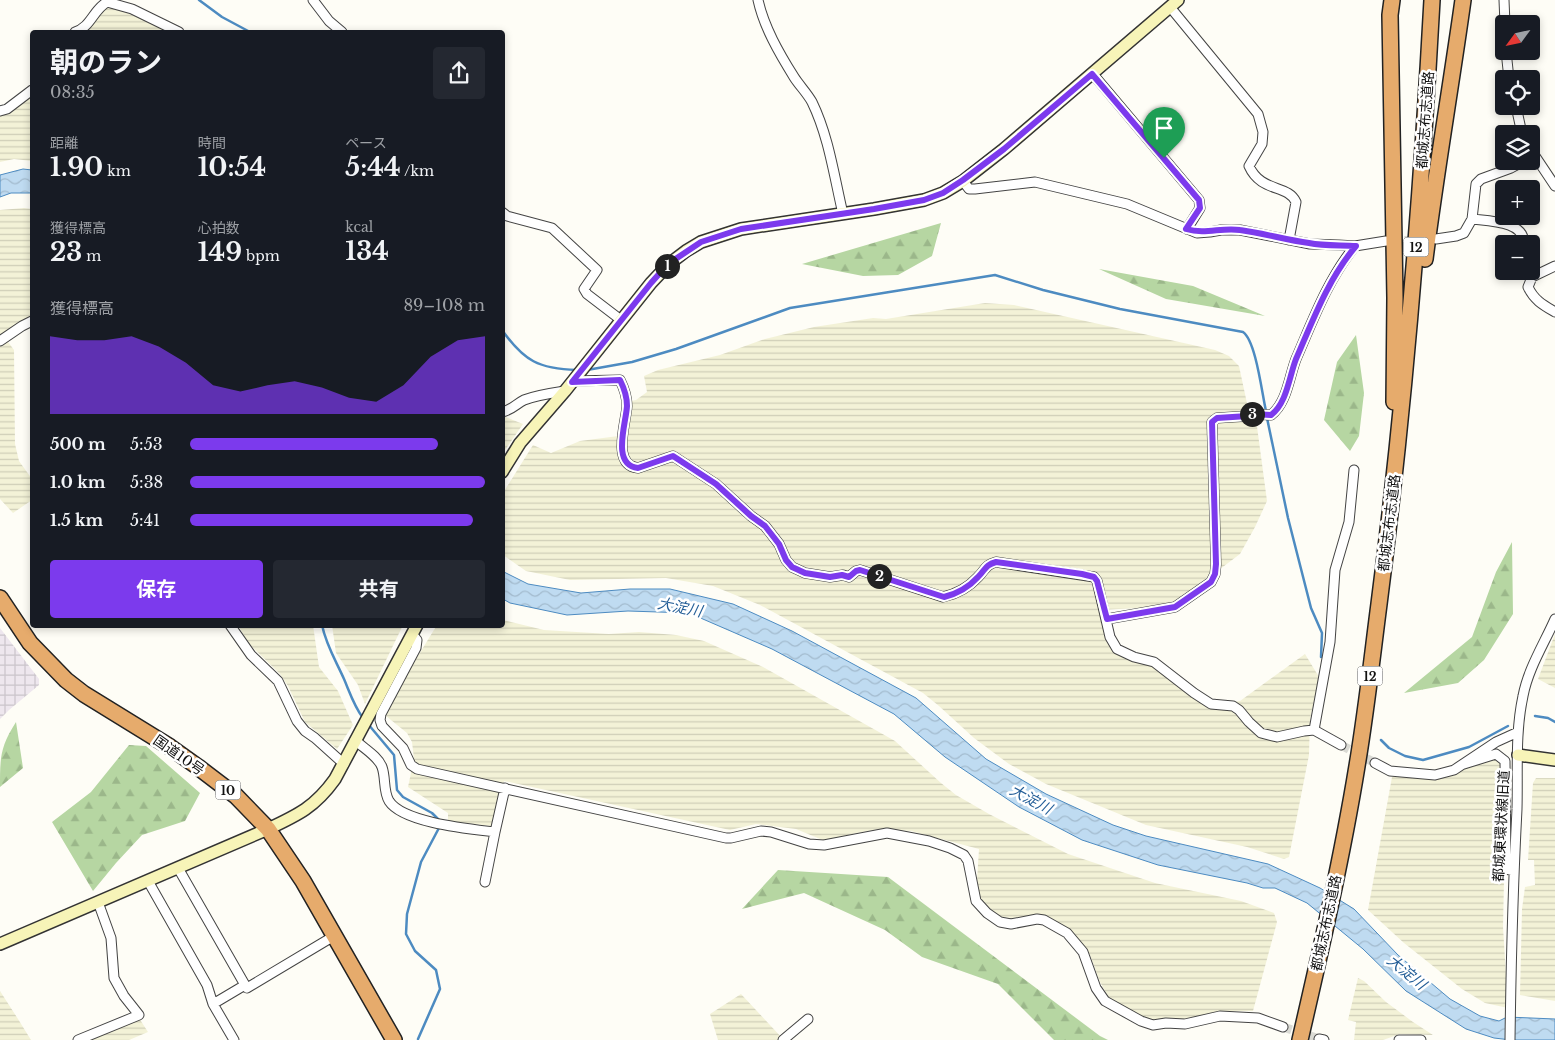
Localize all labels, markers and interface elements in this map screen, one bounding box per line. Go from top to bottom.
north arrow [1495,15,1540,60]
map controls [1495,15,1540,280]
text: 朝のラン [50,45,162,80]
button: share [433,47,485,99]
street label: 都城志布志道路 [1413,70,1437,170]
button: locate [1495,70,1540,115]
text: 08:35 [50,82,95,102]
pin [1143,107,1185,158]
icon: arrive [1150,114,1178,142]
button: layers [1495,125,1540,170]
text: 距離 [50,134,78,152]
text: 時間 [198,134,226,152]
text: ペース [345,134,387,152]
text: 1.90 [50,152,103,183]
text: 10:54 [198,152,266,183]
text: 5:44 [345,152,401,183]
text: km [103,162,131,180]
text: /km [401,162,434,180]
button: + [1495,180,1540,225]
text: kcal [345,218,373,236]
text: 獲得標高 [50,219,106,237]
text: 心拍数 [198,219,240,237]
button: − [1495,235,1540,280]
text: 134 [345,236,389,267]
text: 23 [50,237,82,268]
text: 149 [198,237,242,268]
road number: 12 [1404,238,1428,256]
text: m [82,247,101,265]
text: bpm [242,247,280,265]
pin: 1 [654,254,680,278]
text: 1 [664,257,671,275]
text: 89–108 m [403,295,485,315]
text: 獲得標高 [50,298,114,318]
pin: 3 [1240,402,1264,426]
text: 3 [1248,405,1257,423]
text: 500 m [50,434,106,454]
text: 5:53 [130,434,163,454]
text: 1.0 km [50,472,105,492]
text: 5:38 [130,472,163,492]
street label: 都城志布志道路 [1374,473,1404,573]
text: 1.5 km [50,510,103,530]
text: 5:41 [130,510,160,530]
button: 保存 [50,560,263,618]
button: 共有 [273,560,485,618]
pin: 2 [866,564,892,588]
text: 2 [875,567,884,585]
water label: 大淀川 [656,593,706,621]
road number: 12 [1358,666,1382,686]
street label: 国道10号 [150,731,208,779]
street label: 都城東環状線旧道 [1489,770,1513,882]
road number: 10 [216,780,240,800]
water label: 大淀川 [1007,780,1057,819]
street label: 都城志布志道路 [1307,873,1345,973]
water label: 大淀川 [1384,950,1432,995]

